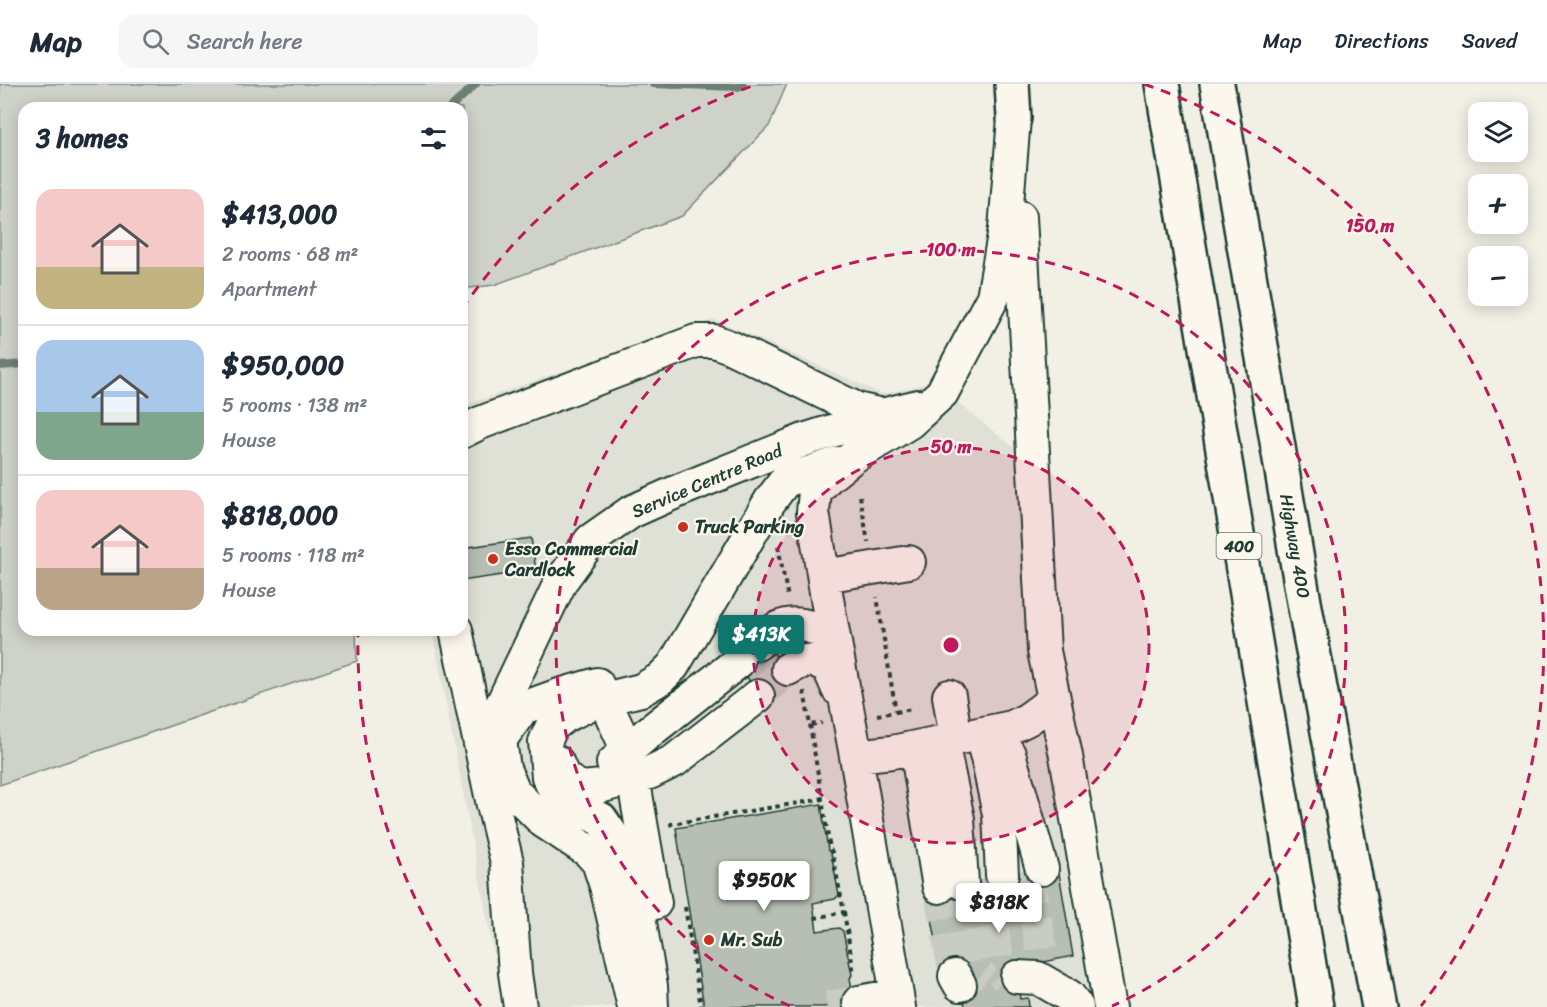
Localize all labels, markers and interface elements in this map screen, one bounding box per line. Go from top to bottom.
search box [118,14,538,68]
text: Map [30,17,82,66]
text: Search here [187,22,303,61]
text: Map [1263,22,1301,60]
text: Directions [1334,22,1429,60]
text: Saved [1462,22,1517,60]
icon: search [139,25,172,58]
map controls [1468,102,1528,306]
button: layers [1468,102,1528,162]
text: 3 homes [36,115,128,161]
icon: filters [417,122,450,155]
button: + [1468,174,1528,234]
text: $413,000 [222,191,337,237]
text: 150 m [1346,210,1394,242]
icon: home [84,213,156,285]
text: 100 m [927,234,976,266]
text: 2 rooms · 68 m² [222,237,358,272]
button: − [1468,246,1528,306]
text: Apartment [222,272,316,307]
text: $950,000 [222,342,344,388]
icon: home [84,364,156,436]
text: 5 rooms · 138 m² [222,388,367,423]
text: House [222,423,276,458]
text: 50 m [931,431,972,463]
street label: Service Centre Road [626,434,789,527]
street label: Highway 400 [1270,491,1320,601]
text: $818,000 [222,492,338,538]
place label: Truck Parking [695,511,804,543]
icon: home [84,514,156,586]
marker: Truck Parking [676,520,690,534]
place label: Esso Commercial Cardlock [504,533,638,586]
road number: 400 [1216,533,1262,559]
text: 5 rooms · 118 m² [222,538,365,573]
marker: Esso Commercial Cardlock [486,552,500,566]
text: House [222,573,276,608]
pin: $413K [719,615,803,666]
text: $413K [732,617,790,652]
centre of rings [941,635,961,655]
pin: $950K [722,861,806,912]
text: $950K [733,863,795,898]
pin: $818K [957,883,1041,934]
text: $818K [970,885,1028,920]
place label: Mr. Sub [720,924,783,956]
marker: Mr. Sub [702,933,716,947]

